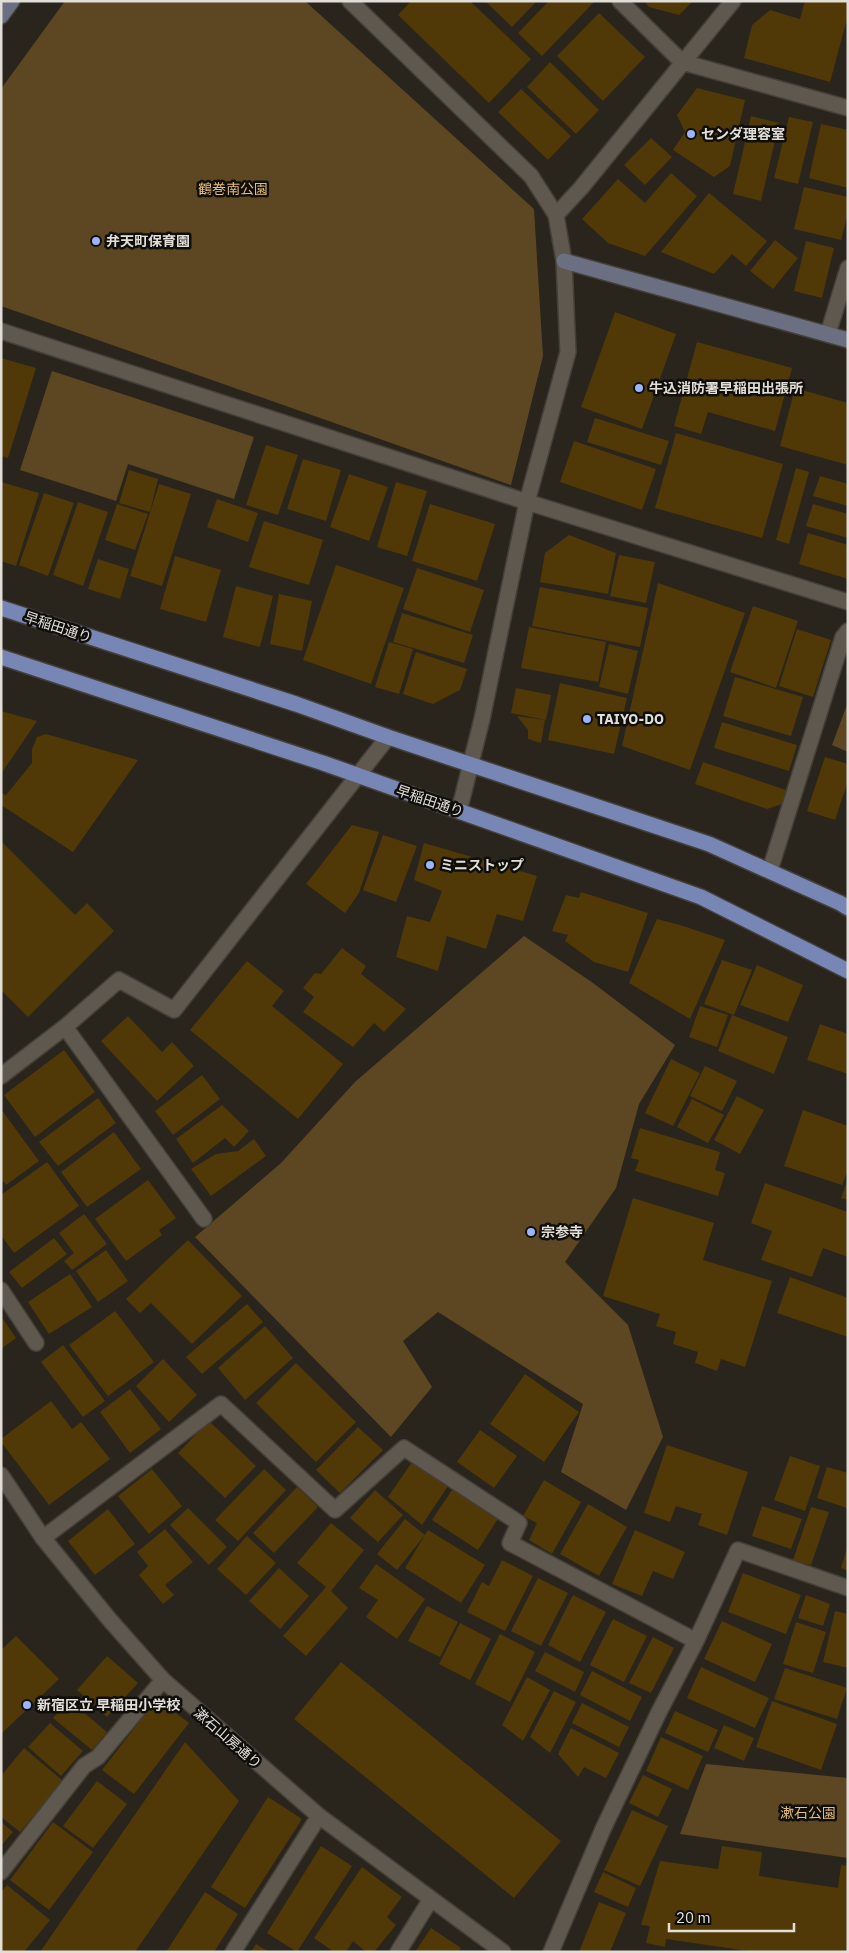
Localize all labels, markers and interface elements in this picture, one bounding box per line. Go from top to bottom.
place label: センダ理容室 [701,125,785,143]
marker: センダ理容室 [685,128,697,140]
park label: 鶴巻南公園 [198,180,268,198]
place label: 弁天町保育園 [106,232,190,250]
marker: 弁天町保育園 [90,235,102,247]
place label: 牛込消防署早稲田出張所 [649,379,803,397]
marker: 牛込消防署早稲田出張所 [633,382,645,394]
street label: 早稲田通り [22,608,94,646]
place label: TAIYO-DO [597,710,664,728]
marker: TAIYO-DO [581,713,593,725]
street label: 早稲田通り [394,781,466,821]
place label: ミニストップ [440,856,524,874]
marker: ミニストップ [424,859,436,871]
place label: 宗参寺 [541,1223,583,1241]
marker: 宗参寺 [525,1226,537,1238]
place label: 新宿区立 早稲田小学校 [37,1696,180,1714]
marker: 新宿区立 早稲田小学校 [21,1699,33,1711]
street label: 漱石山房通り [190,1704,266,1772]
park label: 漱石公園 [780,1804,836,1822]
scale bar [669,1900,794,1932]
text: 20 m [676,1908,711,1927]

